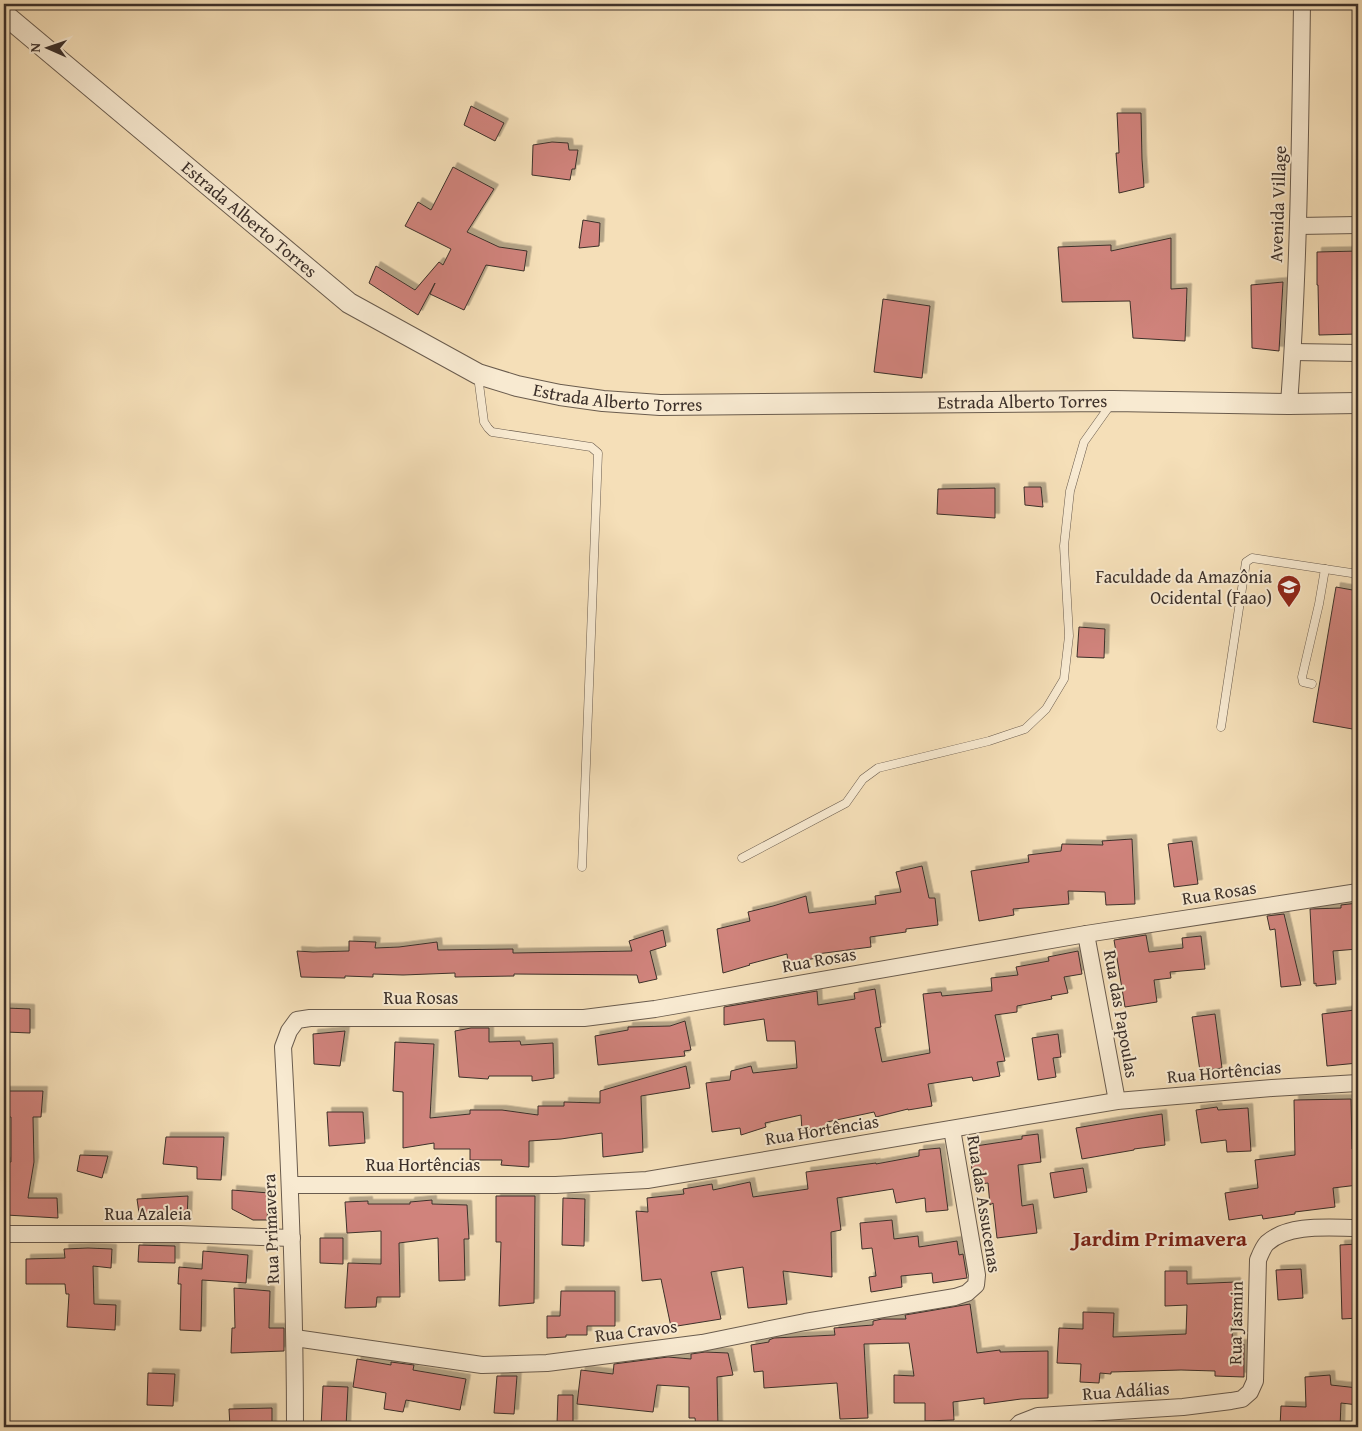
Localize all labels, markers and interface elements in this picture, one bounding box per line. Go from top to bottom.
north arrow [22,22,72,72]
text: N [25,42,45,53]
street label: Avenida Village [1262,145,1293,263]
street label: Estrada Alberto Torres [176,154,323,284]
street label: Estrada Alberto Torres [531,376,702,418]
street label: Estrada Alberto Torres [937,387,1107,416]
place label: Faculdade da Amazônia Ocidental (Faao) [1096,563,1272,611]
school or university icon: Faculdade da Amazônia Ocidental (Faao) [1276,574,1302,608]
street label: Rua Rosas [1180,873,1258,912]
street label: Rua Rosas [780,940,858,979]
street label: Rua das Papoulas [1097,948,1146,1080]
street label: Rua Rosas [384,984,458,1011]
street label: Rua Hortências [1166,1053,1282,1090]
street label: Rua Hortências [763,1107,881,1152]
street label: Rua das Assucenas [960,1133,1009,1275]
street label: Rua Hortências [366,1151,480,1178]
street label: Rua Primavera [255,1173,286,1285]
street label: Rua Azaleia [105,1200,192,1227]
district label: Jardim Primavera [1069,1222,1248,1254]
street label: Rua Jasmin [1221,1281,1250,1365]
street label: Rua Cravos [593,1312,679,1349]
street label: Rua Adálias [1081,1374,1170,1407]

